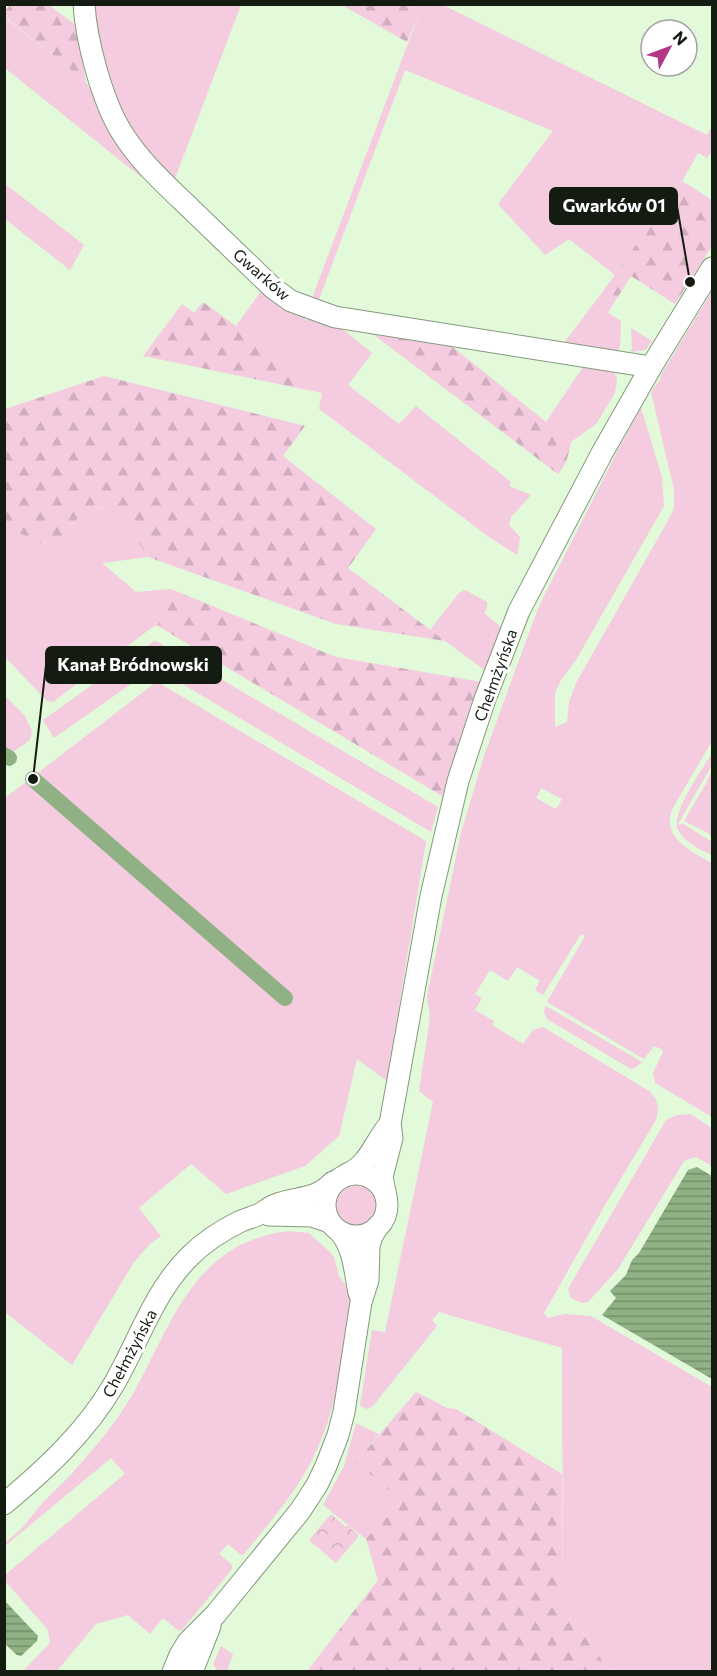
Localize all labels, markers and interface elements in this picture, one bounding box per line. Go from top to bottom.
north arrow [639,18,699,78]
text: N [670,27,692,49]
callout: Gwarków 01 [550,188,677,224]
text: Gwarków 01 [562,194,666,216]
street label: Gwarków [230,244,294,304]
street label: Chełmżyńska [469,626,521,724]
callout: Kanał Bródnowski [46,647,221,683]
text: Kanał Bródnowski [57,653,209,675]
street label: Chełmżyńska [98,1306,160,1400]

